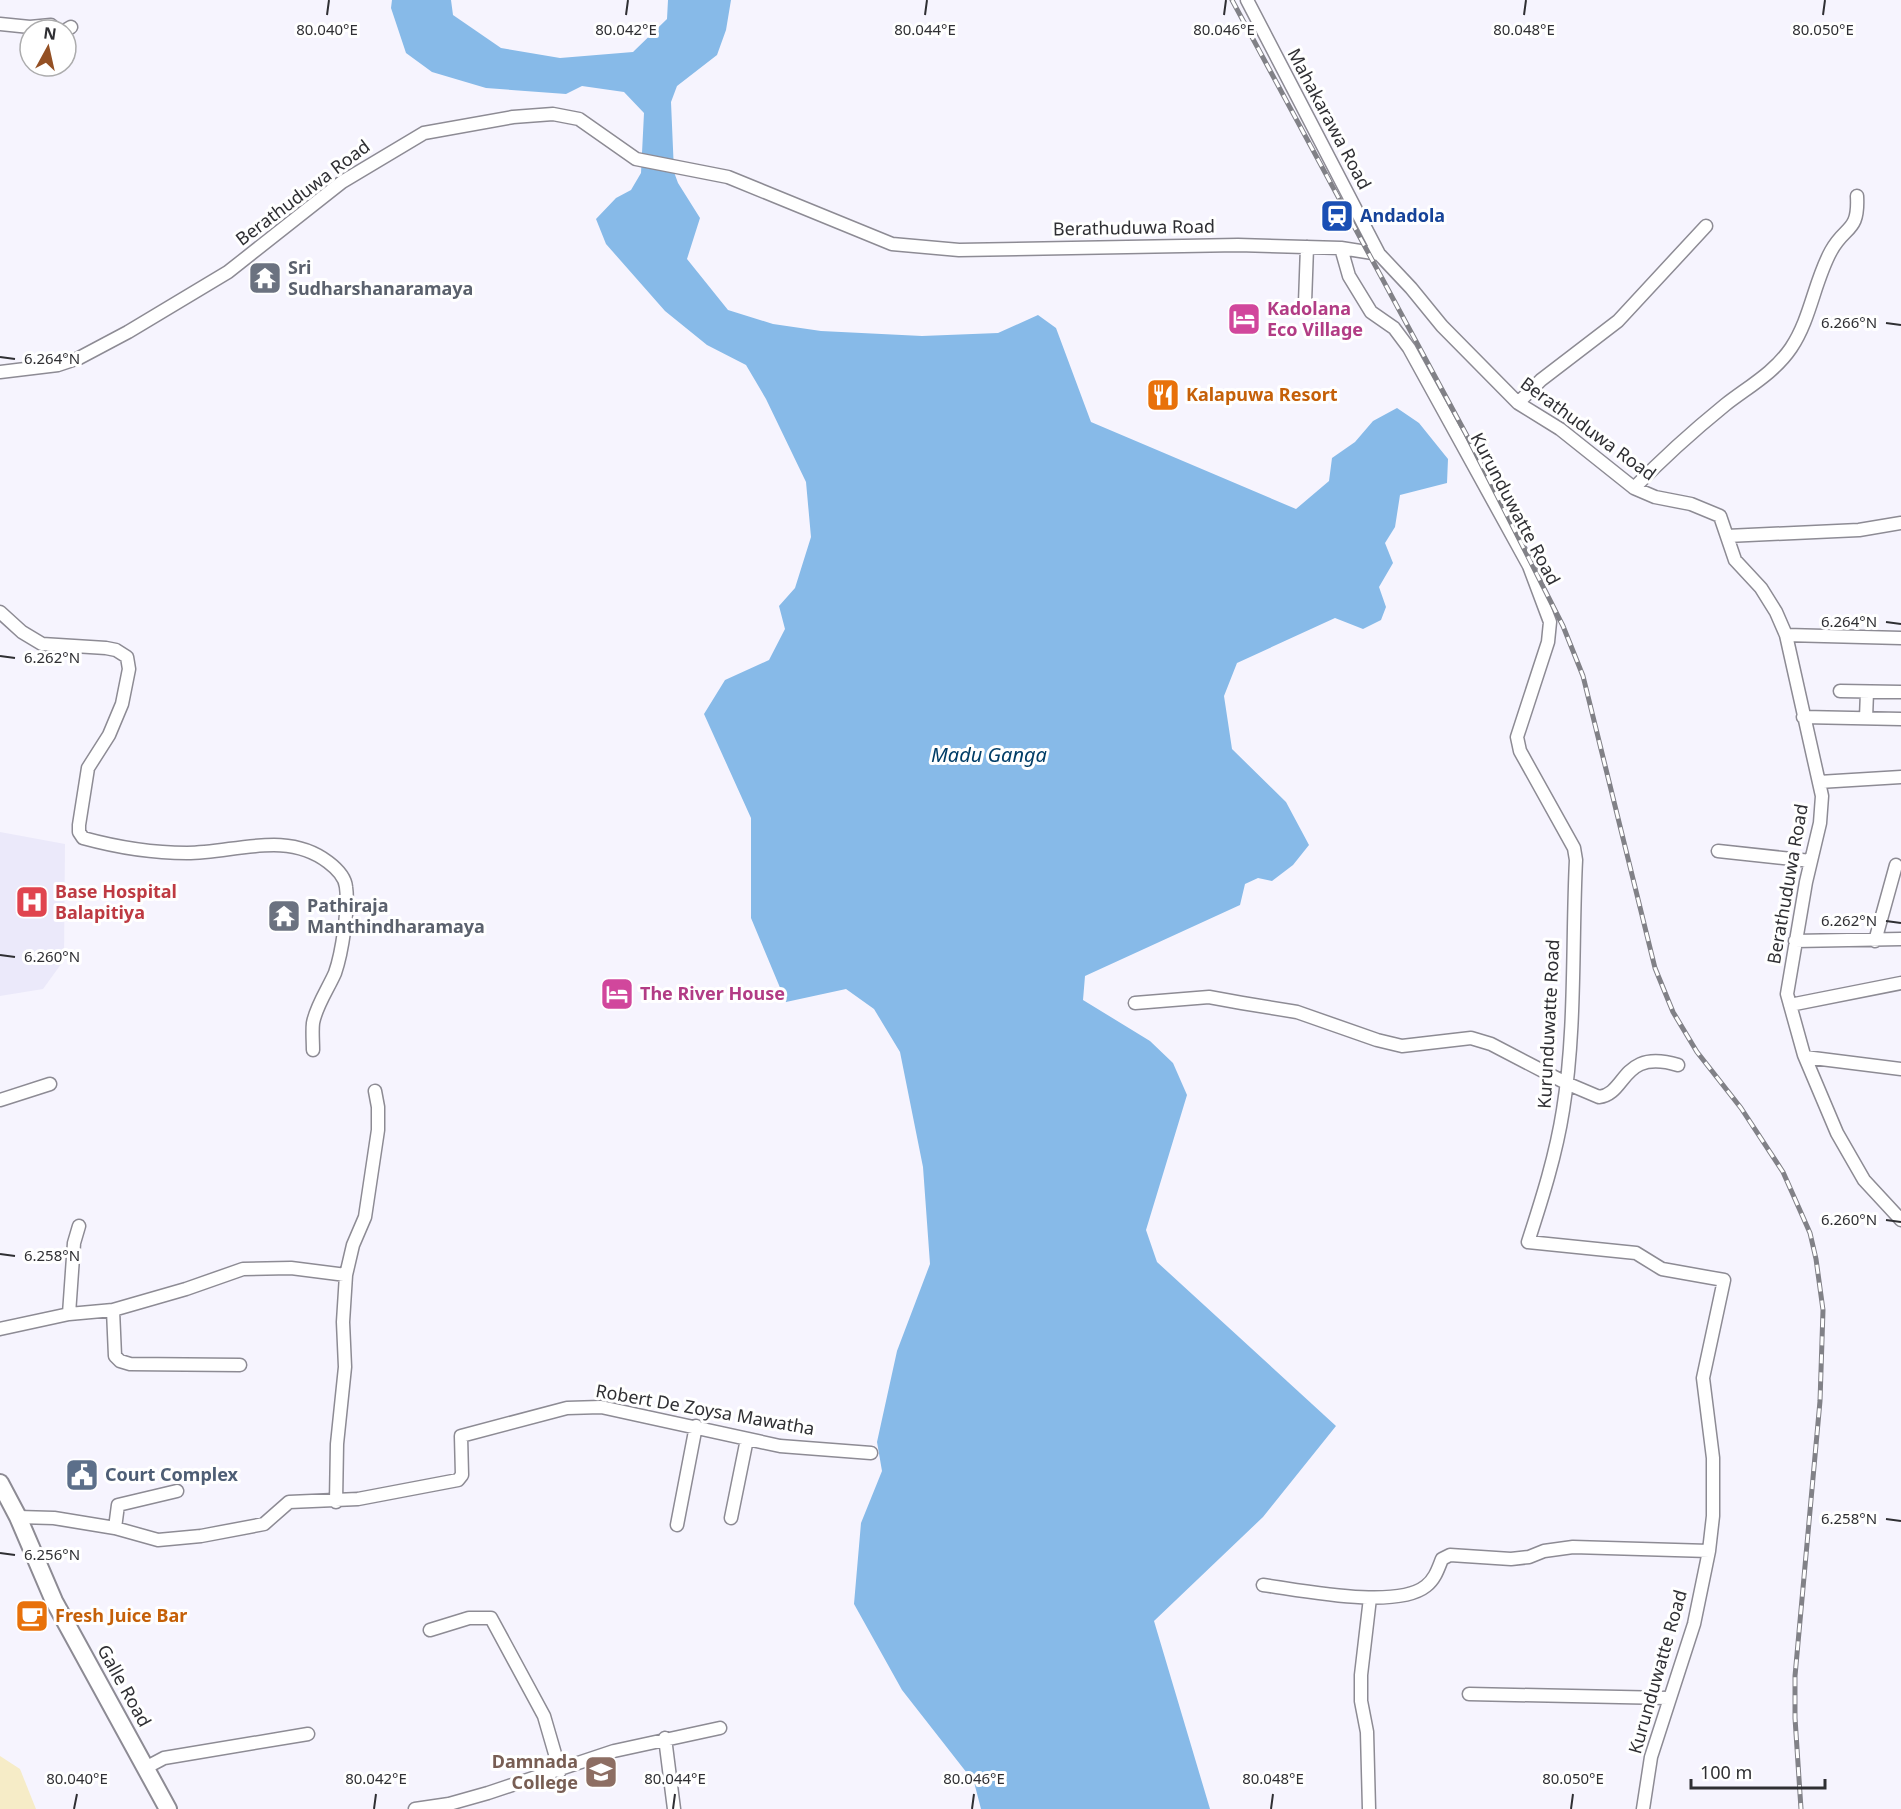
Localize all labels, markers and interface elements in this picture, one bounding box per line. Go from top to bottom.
north arrow [18,18,78,78]
text: 80.040°E [296,19,358,39]
text: 80.042°E [595,19,657,39]
text: 80.044°E [894,19,956,39]
text: 80.046°E [1193,19,1255,39]
text: 80.048°E [1493,19,1555,39]
text: 80.050°E [1792,19,1854,39]
text: N [42,21,58,45]
street label: Mahakarawa Road [1283,44,1377,193]
street label: Berathuduwa Road [230,134,374,251]
station icon: Andadola [1319,198,1355,234]
place label: Andadola [1360,203,1445,227]
street label: Berathuduwa Road [1053,214,1215,240]
place label: Sri Sudharshanaramaya [288,255,473,300]
temple icon: Sri Sudharshanaramaya [247,260,283,296]
place label: Kadolana Eco Village [1267,296,1363,341]
hotel icon: Kadolana Eco Village [1226,301,1262,337]
text: 6.266°N [1821,312,1877,332]
text: 6.264°N [24,348,80,368]
street label: Berathuduwa Road [1516,371,1661,486]
restaurant icon: Kalapuwa Resort [1145,377,1181,413]
place label: Kalapuwa Resort [1186,382,1338,406]
street label: Kurunduwatte Road [1466,428,1566,589]
text: 6.264°N [1821,611,1877,631]
text: 6.262°N [24,647,80,667]
water label: Madu Ganga [931,741,1047,768]
street label: Berathuduwa Road [1761,802,1813,966]
place label: Base Hospital Balapitiya [55,879,177,924]
hospital icon: Base Hospital Balapitiya [14,884,50,920]
place label: Pathiraja Manthindharamaya [307,893,485,938]
temple icon: Pathiraja Manthindharamaya [266,898,302,934]
text: 6.262°N [1821,910,1877,930]
street label: Kurunduwatte Road [1532,939,1564,1109]
text: 6.260°N [24,946,80,966]
hotel icon: The River House [599,976,635,1012]
place label: The River House [640,981,785,1005]
text: 6.260°N [1821,1209,1877,1229]
text: 6.258°N [24,1245,80,1265]
street label: Robert De Zoysa Mawatha [594,1378,816,1440]
public building icon: Court Complex [64,1457,100,1493]
place label: Court Complex [105,1462,239,1486]
text: 6.258°N [1821,1508,1877,1528]
text: 6.256°N [24,1544,80,1564]
street label: Kurunduwatte Road [1622,1587,1692,1756]
cafe icon: Fresh Juice Bar [14,1598,50,1634]
place label: Fresh Juice Bar [55,1603,187,1627]
street label: Galle Road [92,1640,157,1731]
place label: Damnada College [492,1749,578,1794]
scale bar [1691,1752,1824,1790]
school or university icon: Damnada College [583,1754,619,1790]
text: 100 m [1700,1760,1752,1784]
text: 80.040°E [46,1768,108,1788]
text: 80.042°E [345,1768,407,1788]
text: 80.044°E [644,1768,706,1788]
text: 80.046°E [943,1768,1005,1788]
text: 80.048°E [1242,1768,1304,1788]
text: 80.050°E [1542,1768,1604,1788]

